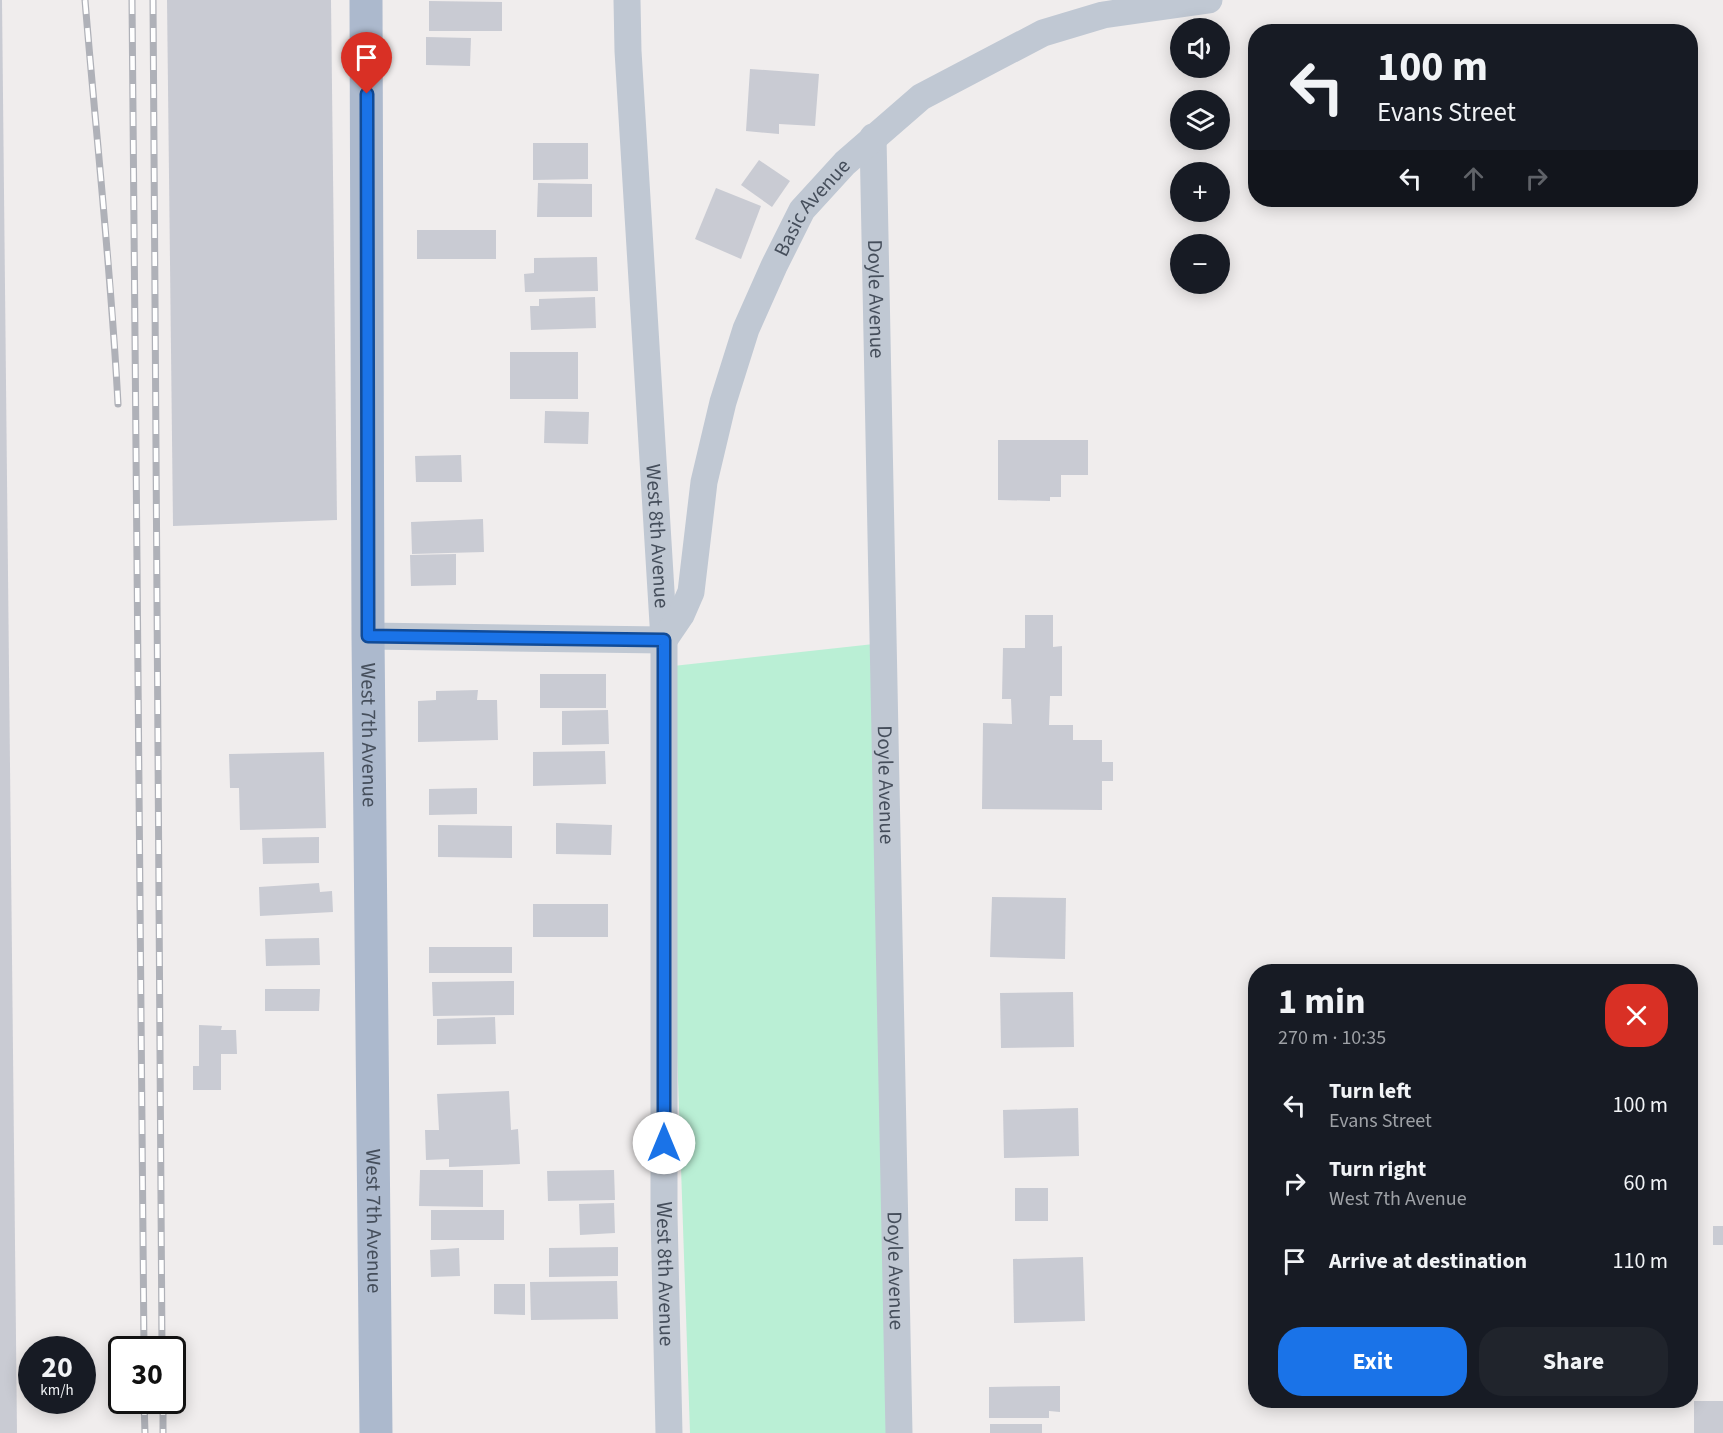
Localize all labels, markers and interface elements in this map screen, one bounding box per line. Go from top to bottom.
map controls [1170,18,1230,294]
button: sound [1170,18,1230,78]
pin [341,32,392,94]
text: 100 m [1377,37,1488,97]
icon: arrive [350,41,383,74]
icon: left [1278,48,1356,126]
button: layers [1170,90,1230,150]
text: Evans Street [1377,93,1516,132]
street label: Basic Avenue [766,152,857,262]
button: + [1170,162,1230,222]
icon: left [1394,162,1427,195]
icon: ahead [1457,162,1490,195]
icon: right [1520,162,1553,195]
button: − [1170,234,1230,294]
street label: Doyle Avenue [860,239,892,359]
street label: West 8th Avenue [638,463,677,609]
street label: West 7th Avenue [353,663,385,807]
street label: Doyle Avenue [870,725,902,845]
text: 1 min [1278,976,1366,1027]
button: close [1605,984,1668,1047]
text: 270 m · 10:35 [1278,1024,1386,1052]
text: Turn left [1329,1075,1411,1107]
icon: left [1278,1089,1311,1122]
text: 100 m [1613,1089,1668,1121]
text: Evans Street [1329,1107,1432,1135]
position arrow [632,1111,696,1175]
street label: West 7th Avenue [358,1149,390,1293]
text: Turn right [1329,1153,1426,1185]
icon: right [1278,1167,1311,1200]
text: 60 m [1623,1167,1668,1199]
text: West 7th Avenue [1329,1185,1467,1213]
street label: West 8th Avenue [649,1202,682,1346]
street label: Doyle Avenue [880,1211,912,1330]
icon: arrive [1278,1245,1311,1278]
text: Arrive at destination [1329,1245,1527,1277]
text: 110 m [1613,1245,1668,1277]
button: Exit [1278,1327,1467,1396]
button: Share [1479,1327,1668,1396]
speed limit sign: 30 [108,1336,186,1414]
text: 20 [41,1346,73,1389]
text: km/h [40,1380,74,1401]

